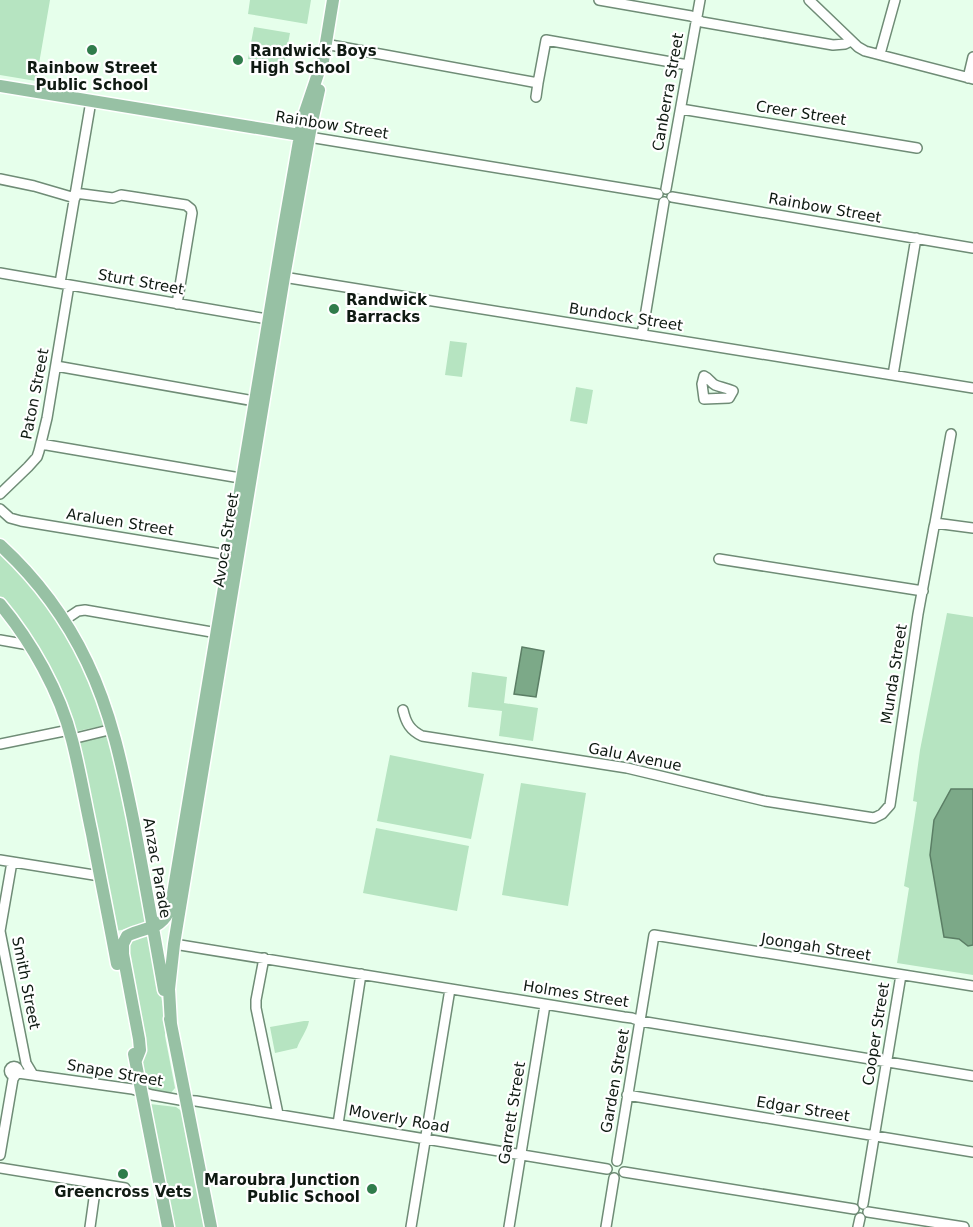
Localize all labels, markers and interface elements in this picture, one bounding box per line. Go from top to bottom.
street label: Canberra Street [649,31,687,152]
place label: Randwick Boys High School [250,42,377,77]
marker: Rainbow Street Public School [85,43,99,57]
marker: Randwick Boys High School [231,53,245,67]
place label: Rainbow Street Public School [27,59,157,94]
street label: Creer Street [755,97,848,129]
street label: Rainbow Street [274,107,390,143]
street label: Rainbow Street [767,189,883,227]
street label: Sturt Street [96,266,186,298]
place label: Randwick Barracks [346,291,428,326]
street label: Bundock Street [568,299,684,335]
marker: Randwick Barracks [327,302,341,316]
street label: Paton Street [17,347,53,441]
street label: Avoca Street [210,491,242,588]
street label: Araluen Street [65,505,175,539]
street label: Munda Street [877,623,911,725]
street label: Galu Avenue [587,739,683,775]
street label: Anzac Parade [139,816,175,920]
street label: Joongah Street [759,929,872,965]
street label: Smith Street [8,935,44,1031]
street label: Holmes Street [522,977,630,1011]
street label: Cooper Street [859,981,893,1087]
street label: Garden Street [597,1027,633,1134]
street label: Snape Street [66,1056,165,1090]
street label: Garrett Street [495,1060,529,1166]
street label: Edgar Street [755,1093,851,1125]
street label: Moverly Road [347,1101,451,1137]
marker: Greencross Vets [116,1167,130,1181]
place label: Maroubra Junction Public School [204,1171,360,1206]
marker: Maroubra Junction Public School [365,1182,379,1196]
place label: Greencross Vets [54,1183,192,1201]

